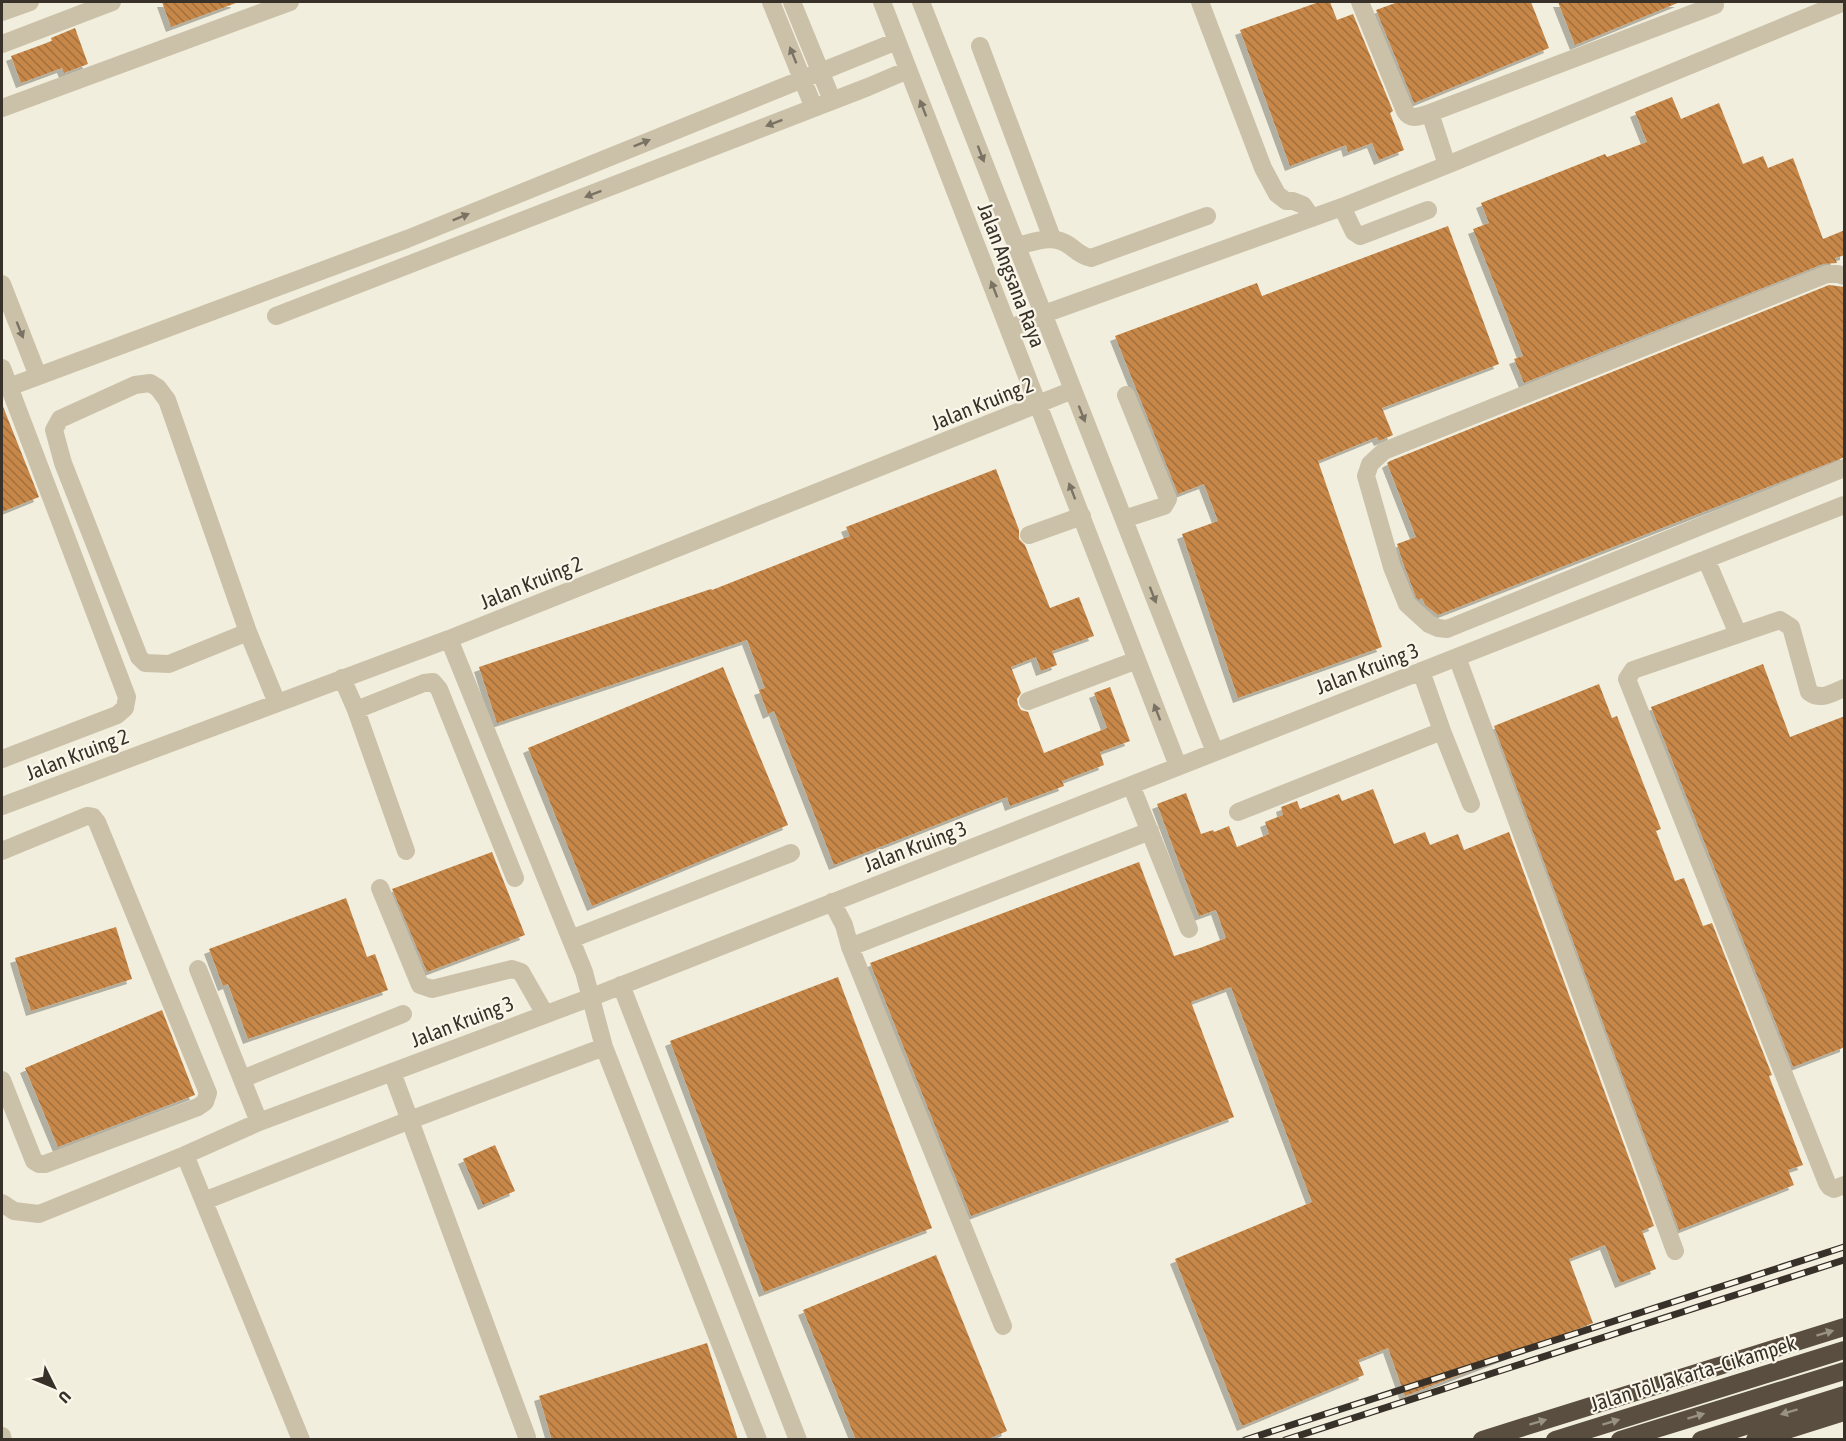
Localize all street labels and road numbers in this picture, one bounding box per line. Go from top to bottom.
street label: Jalan Angsana Raya [973,199,1051,351]
street label: Jalan Kruing 2 [927,372,1037,434]
street label: Jalan Kruing 2 [476,551,586,613]
street label: Jalan Kruing 3 [1312,637,1422,699]
street label: Jalan Kruing 2 [22,723,132,785]
street label: Jalan Kruing 3 [860,815,970,877]
street label: Jalan Kruing 3 [407,990,517,1052]
street label: Jalan Tol Jakarta–Cikampek [1587,1330,1799,1416]

